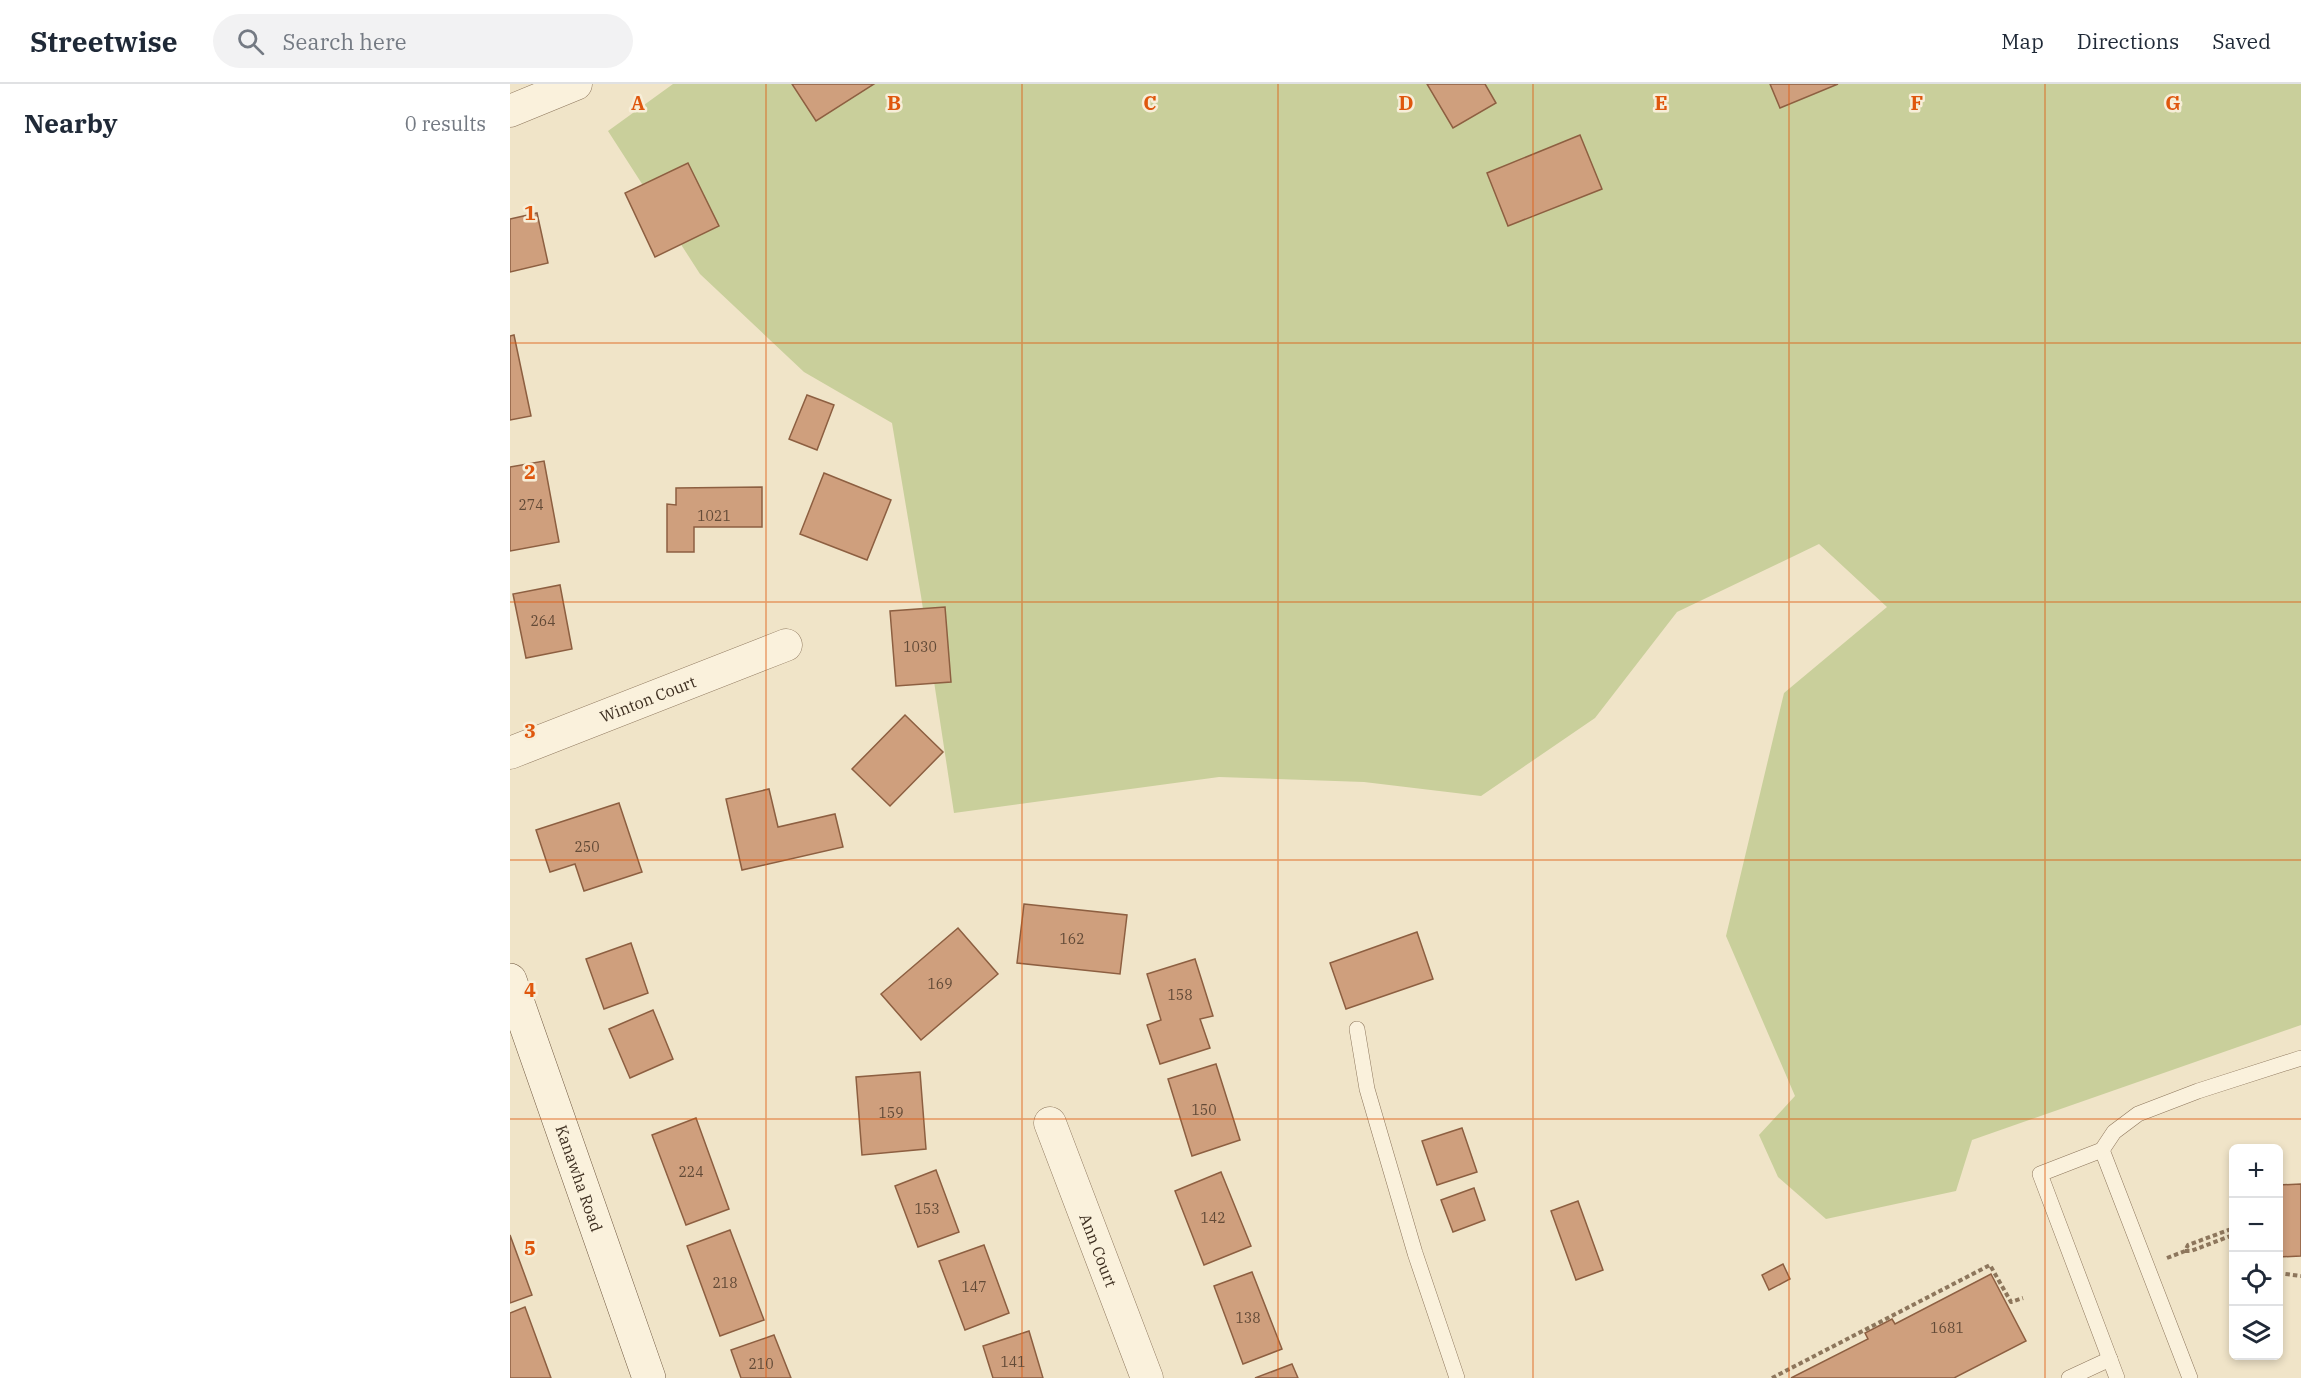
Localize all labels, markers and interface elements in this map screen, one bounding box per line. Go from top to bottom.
search box [213,14,633,68]
text: Streetwise [30,23,177,60]
icon: search [234,25,267,58]
text: Search here [282,27,406,56]
text: Map [2001,27,2044,55]
text: Directions [2077,27,2179,55]
text: Saved [2212,27,2271,55]
text: A [631,89,645,116]
text: B [887,89,901,116]
text: C [1143,89,1157,116]
text: D [1398,89,1414,116]
text: E [1654,89,1668,116]
text: F [1911,89,1923,116]
text: G [2165,89,2181,116]
text: Nearby [24,106,118,140]
text: 0 results [405,110,486,137]
text: 1 [524,199,536,226]
text: 2 [524,458,536,485]
house number: 274 [518,496,544,514]
house number: 1021 [697,507,731,525]
house number: 264 [530,612,556,630]
house number: 1030 [903,638,937,656]
street label: Winton Court [597,671,699,727]
text: 3 [524,717,536,744]
house number: 250 [574,838,600,856]
house number: 162 [1059,930,1085,948]
house number: 169 [927,975,953,993]
text: 4 [524,976,536,1003]
house number: 158 [1167,986,1193,1004]
house number: 150 [1191,1101,1217,1119]
house number: 159 [878,1104,904,1122]
street label: Kanawha Road [551,1122,607,1235]
map controls [2229,1144,2283,1360]
button: + [2229,1144,2283,1198]
house number: 224 [678,1163,704,1181]
button: − [2229,1198,2283,1252]
house number: 153 [914,1200,940,1218]
house number: 142 [1200,1209,1226,1227]
street label: Ann Court [1075,1210,1122,1290]
text: 5 [524,1234,536,1261]
button: locate [2229,1252,2283,1306]
house number: 218 [712,1274,738,1292]
house number: 147 [961,1278,987,1296]
button: layers [2229,1306,2283,1360]
house number: 138 [1235,1309,1261,1327]
house number: 1681 [1930,1319,1964,1337]
house number: 141 [1000,1353,1026,1371]
house number: 210 [748,1355,774,1373]

